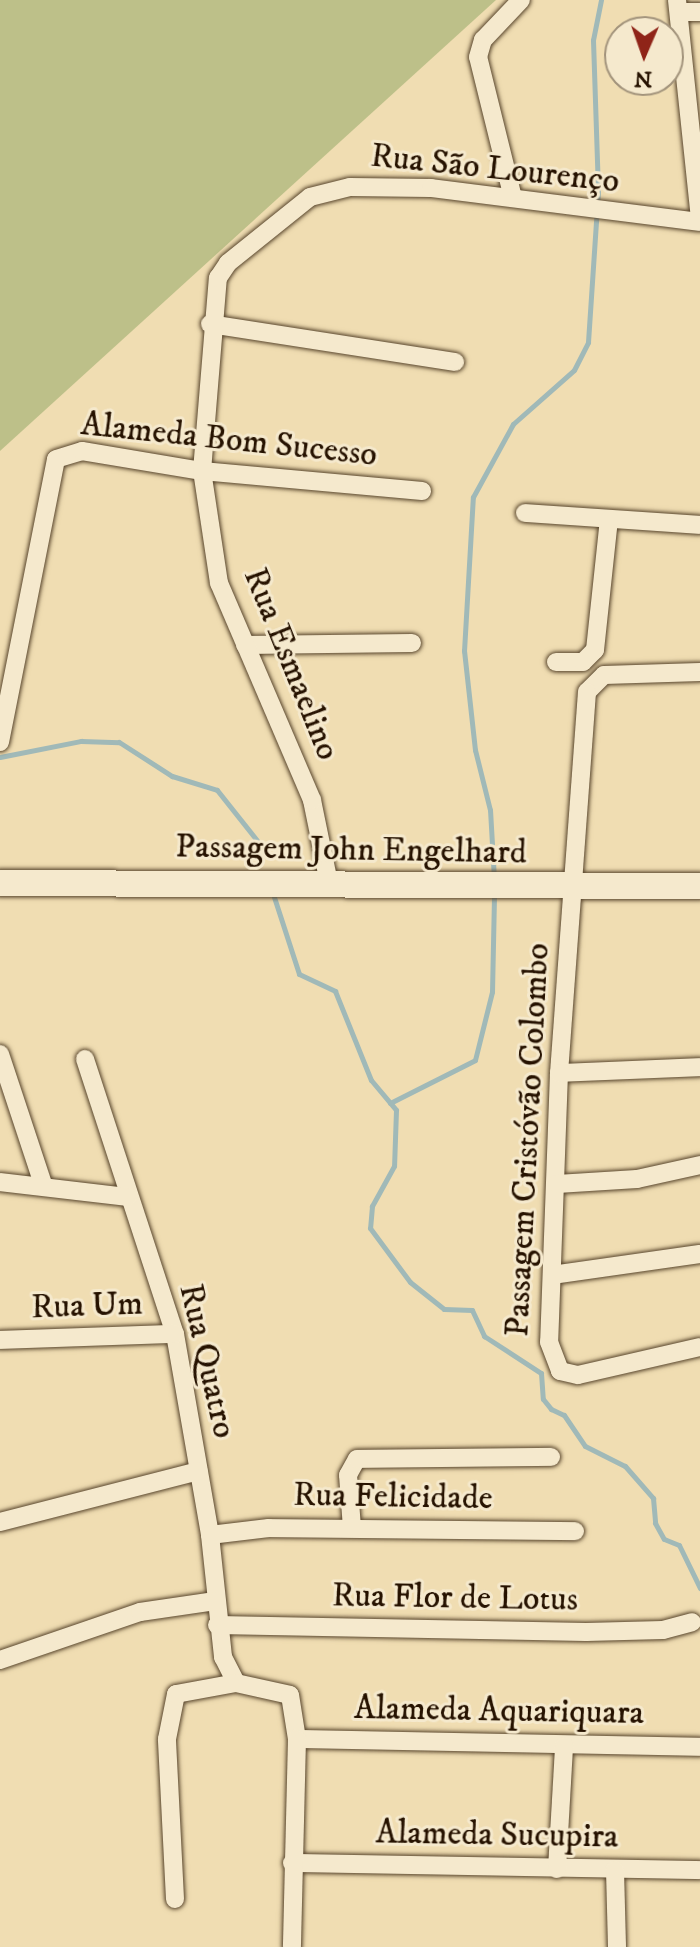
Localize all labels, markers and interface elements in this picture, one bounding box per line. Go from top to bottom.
north arrow [604,16,684,96]
text: N [634,65,653,92]
street label: Rua São Lourenço [369,136,621,202]
street label: Alameda Bom Sucesso [79,404,379,476]
street label: Rua Esmaelino [234,562,348,766]
street label: Passagem John Engelhard [175,827,527,873]
street label: Passagem Cristóvão Colombo [497,942,559,1338]
street label: Rua Quatro [169,1280,245,1442]
street label: Rua Um [30,1284,144,1328]
street label: Rua Felicidade [293,1475,493,1519]
street label: Rua Flor de Lotus [332,1575,578,1621]
street label: Alameda Aquariquara [354,1688,644,1734]
street label: Alameda Sucupira [375,1812,619,1858]

